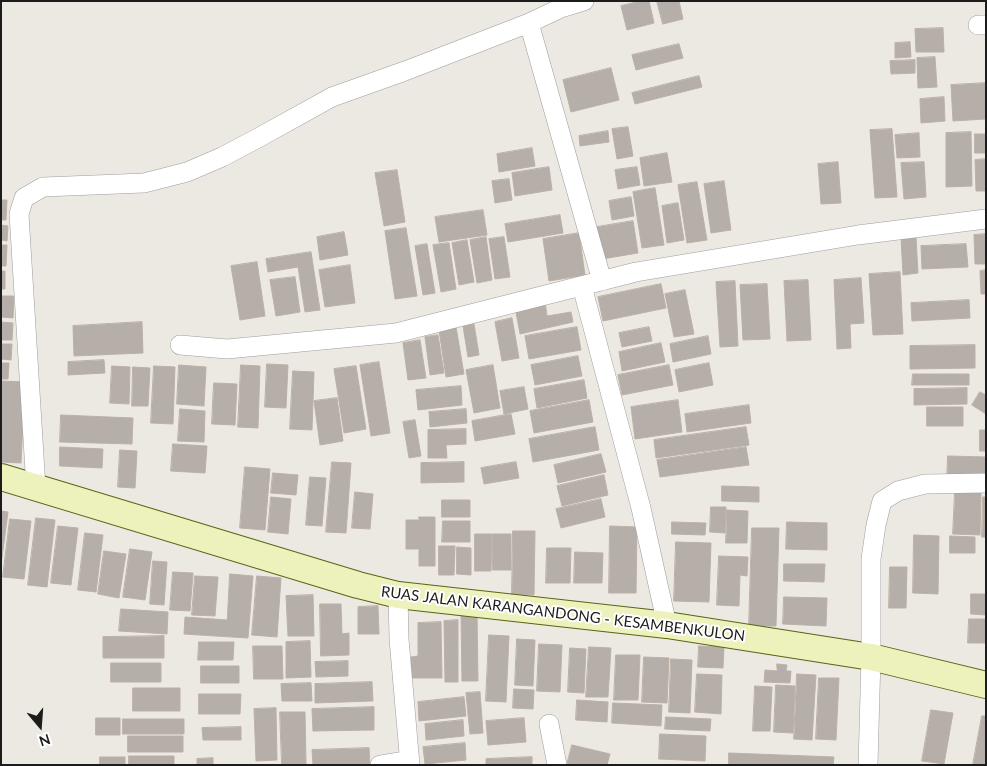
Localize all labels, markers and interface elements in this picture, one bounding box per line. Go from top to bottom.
street label: RUAS JALAN KARANGANDONG - KESAMBENKULON [380,583,746,645]
north arrow [15,701,65,751]
text: N [37,731,53,750]

